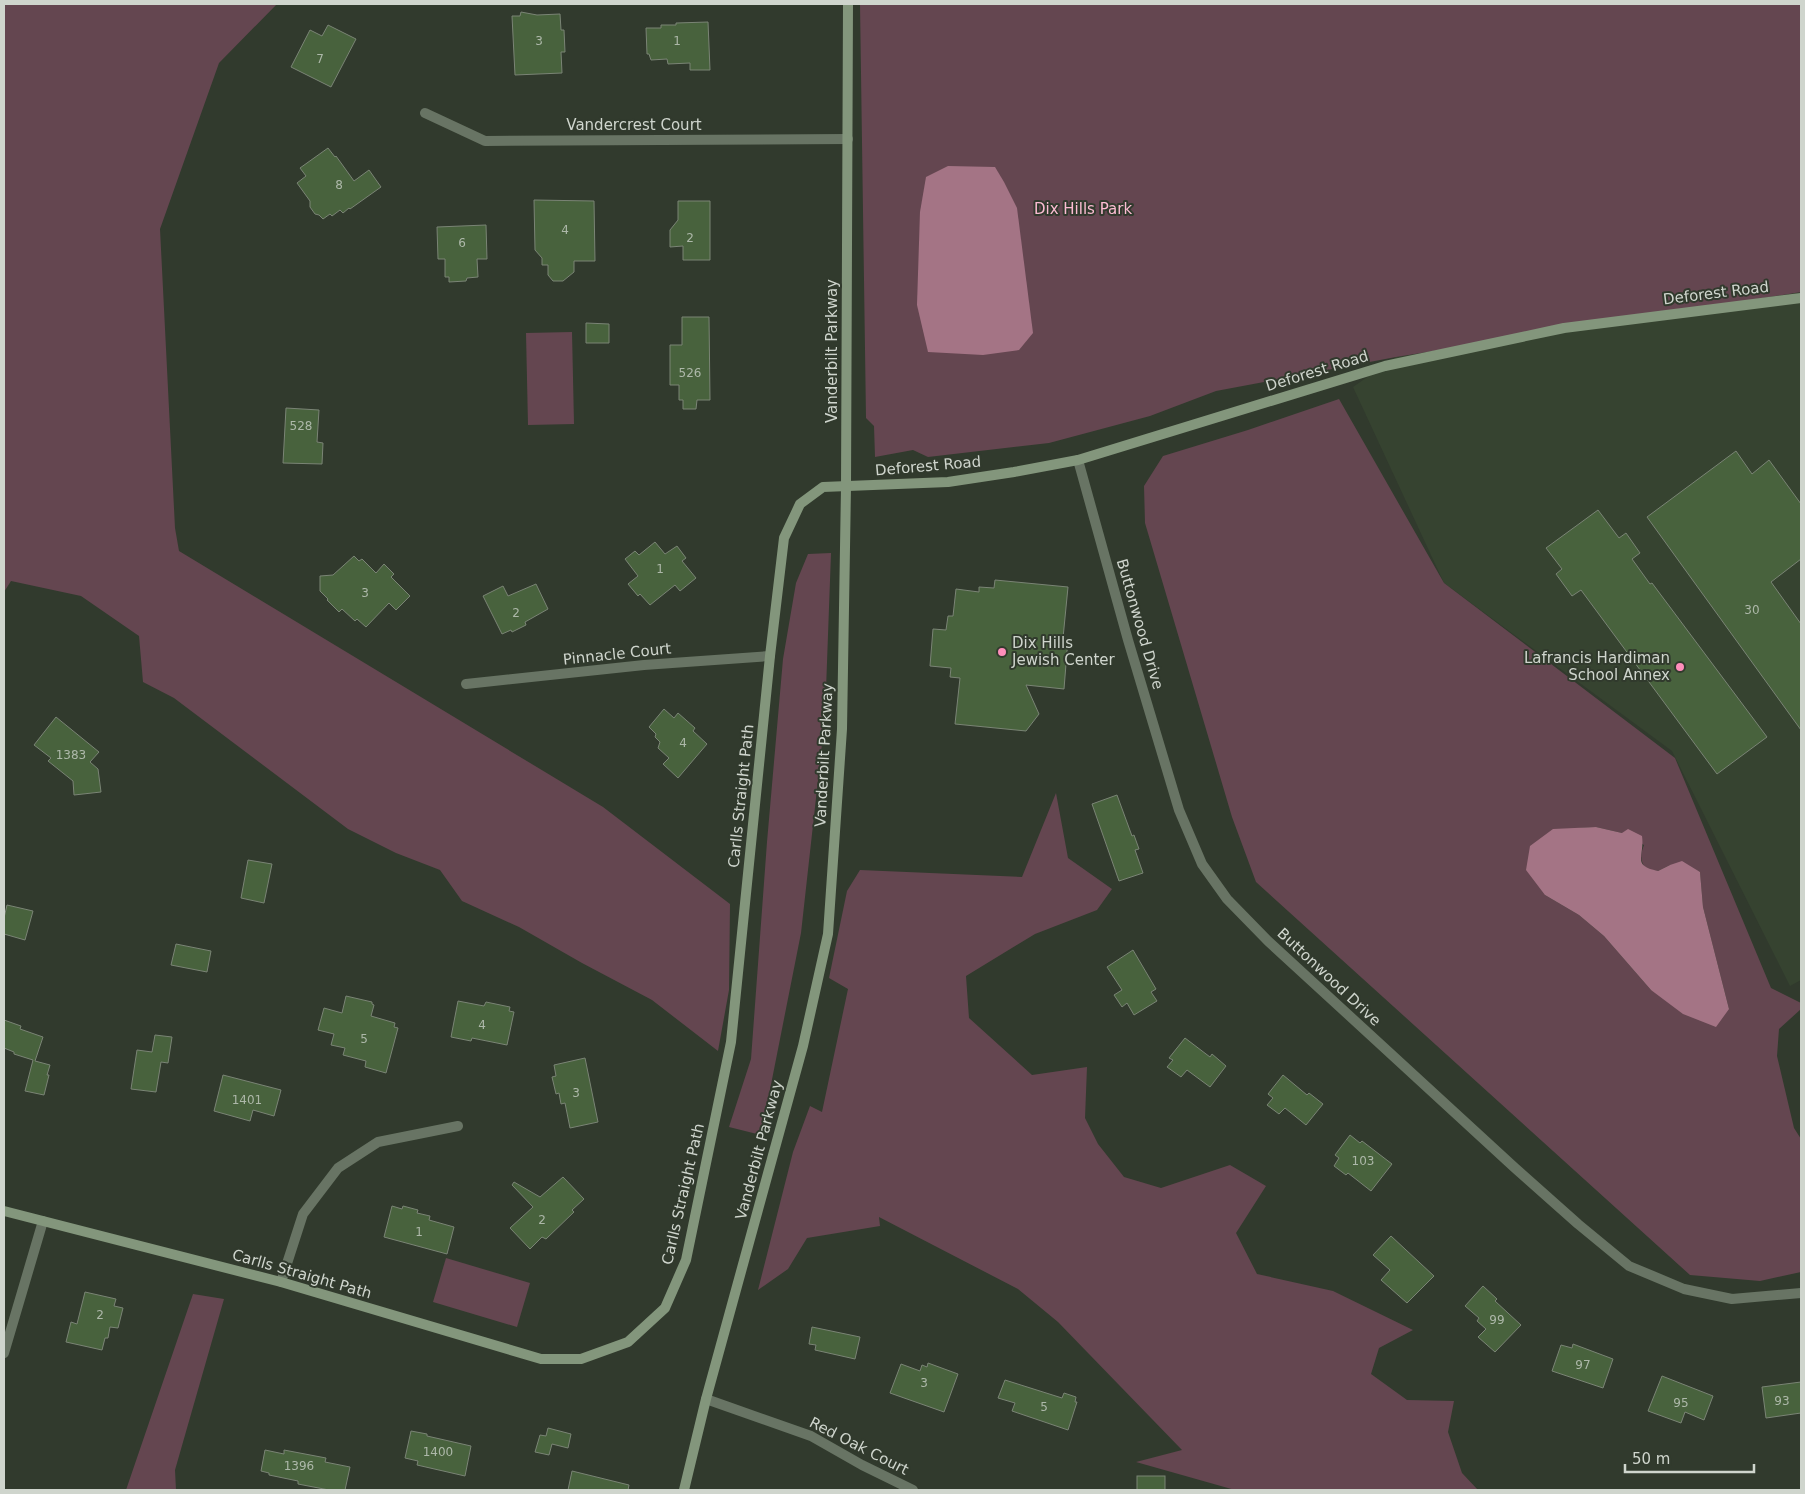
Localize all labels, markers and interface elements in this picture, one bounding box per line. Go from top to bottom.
house number: 3 [535,34,543,48]
house number: 1 [673,34,681,48]
house number: 7 [316,52,324,66]
street label: Vandercrest Court [566,116,702,134]
house number: 8 [335,178,343,192]
park label: Dix Hills Park [1034,200,1132,218]
house number: 4 [561,223,569,237]
house number: 2 [686,231,694,245]
house number: 6 [458,236,466,250]
street label: Deforest Road [1662,278,1770,308]
street label: Vanderbilt Parkway [823,279,841,423]
street label: Deforest Road [1263,347,1371,395]
house number: 526 [679,366,701,380]
house number: 528 [290,419,312,433]
street label: Deforest Road [874,452,982,480]
street label: Buttonwood Drive [1113,557,1167,691]
house number: 1 [656,562,664,576]
house number: 3 [361,586,369,600]
house number: 30 [1744,603,1760,617]
house number: 2 [512,606,520,620]
place label: Dix Hills Jewish Center [1011,634,1115,669]
street label: Pinnacle Court [562,639,672,669]
marker: Dix Hills Jewish Center [996,646,1008,658]
place label: Lafrancis Hardiman School Annex [1524,649,1670,684]
marker: Lafrancis Hardiman School Annex [1674,661,1686,673]
street label: Vanderbilt Parkway [811,683,837,827]
street label: Carlls Straight Path [725,723,757,869]
house number: 4 [679,736,687,750]
house number: 1383 [56,748,86,762]
street label: Buttonwood Drive [1273,924,1385,1030]
house number: 4 [478,1018,486,1032]
house number: 5 [360,1032,368,1046]
street label: Vanderbilt Parkway [732,1078,786,1222]
house number: 3 [572,1086,580,1100]
house number: 1401 [232,1093,262,1107]
street label: Carlls Straight Path [658,1122,708,1266]
house number: 103 [1352,1154,1374,1168]
house number: 2 [538,1213,546,1227]
house number: 1 [415,1225,423,1239]
street label: Carlls Straight Path [230,1245,374,1303]
house number: 2 [96,1308,104,1322]
house number: 99 [1489,1313,1505,1327]
house number: 97 [1575,1358,1591,1372]
house number: 3 [920,1376,928,1390]
house number: 93 [1774,1394,1790,1408]
house number: 95 [1673,1396,1689,1410]
house number: 5 [1040,1400,1048,1414]
street label: Red Oak Court [806,1413,912,1479]
scale bar [1625,1442,1754,1474]
house number: 1400 [423,1445,453,1459]
text: 50 m [1632,1450,1670,1468]
house number: 1396 [284,1459,314,1473]

